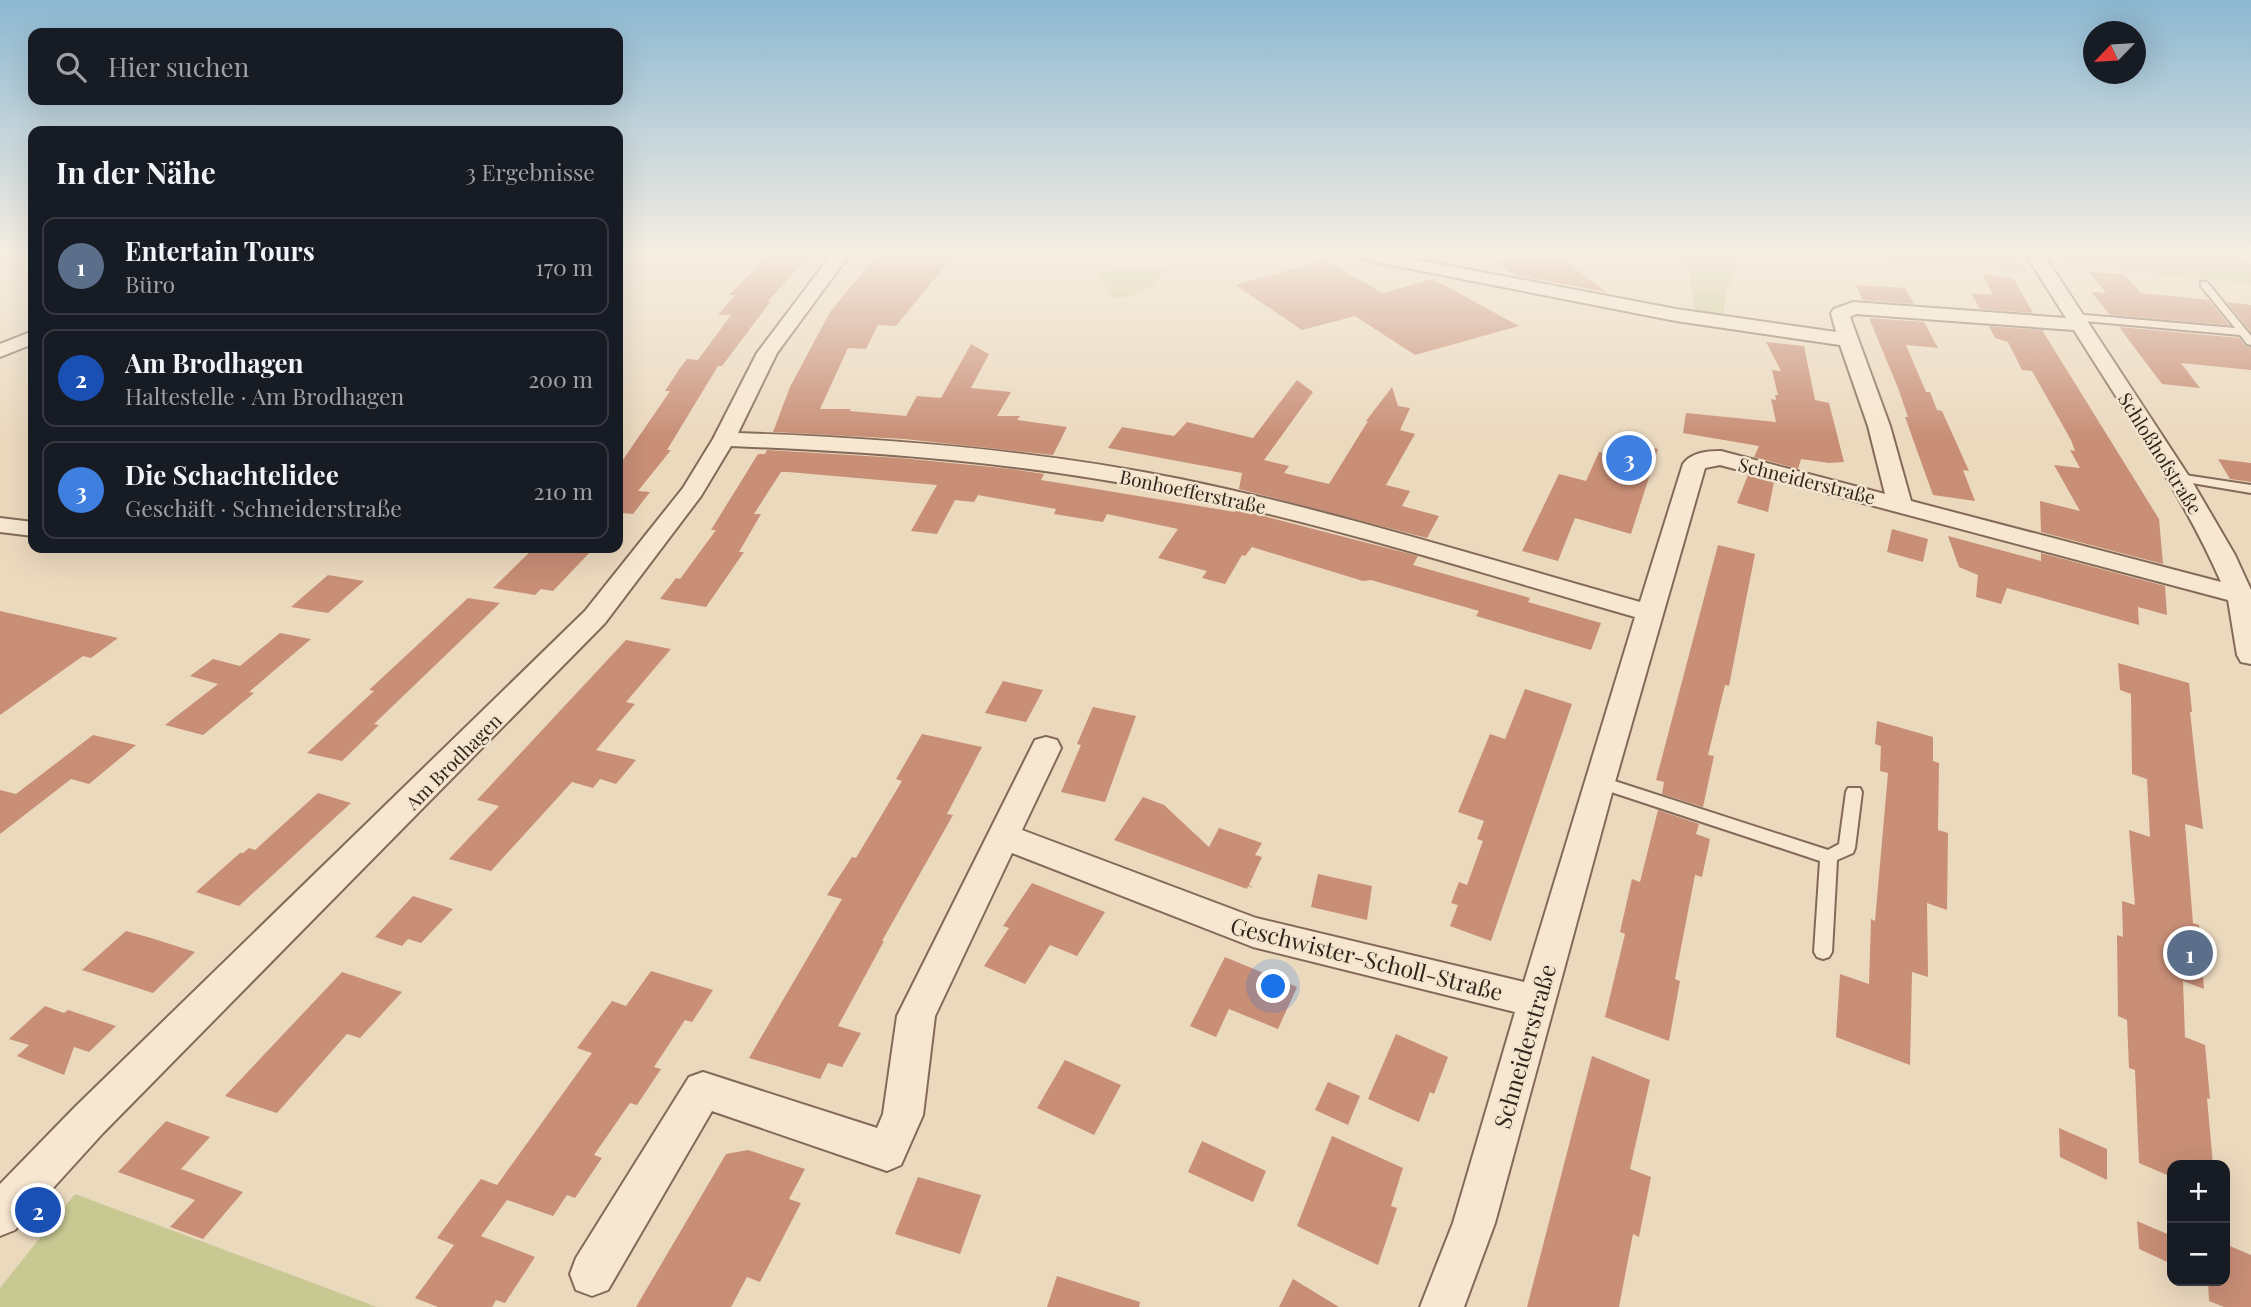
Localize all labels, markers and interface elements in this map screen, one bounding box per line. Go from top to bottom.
north arrow [2083,21,2146,84]
search box [28,28,623,105]
icon: search [52,48,90,86]
text: Hier suchen [108,49,249,84]
text: In der Nähe [56,152,216,192]
text: 3 Ergebnisse [465,156,595,187]
text: Entertain Tours [125,233,315,268]
text: 1 [77,251,85,282]
text: 170 m [535,251,593,282]
text: Büro [125,268,175,299]
text: Am Brodhagen [125,345,304,380]
text: 2 [75,363,87,394]
text: 200 m [528,363,593,394]
text: Haltestelle · Am Brodhagen [125,380,404,411]
street label: Schloßhofstraße [2113,387,2209,519]
pin: 3 [1606,432,1652,484]
street label: Schneiderstraße [1736,450,1878,510]
text: Die Schachtelidee [125,457,339,492]
street label: Bonhoefferstraße [1118,463,1268,519]
text: 3 [75,475,87,506]
text: 210 m [534,475,593,506]
text: Geschäft · Schneiderstraße [125,492,402,523]
street label: Am Brodhagen [398,707,507,816]
street label: Geschwister-Scholl-Straße [1228,909,1506,1007]
pin: 1 [2167,927,2213,979]
street label: Schneiderstraße [1486,960,1562,1132]
your location [1256,969,1290,1003]
map controls [2167,1160,2230,1286]
button: + [2167,1160,2230,1223]
pin: 2 [15,1184,61,1236]
button: − [2167,1223,2230,1286]

